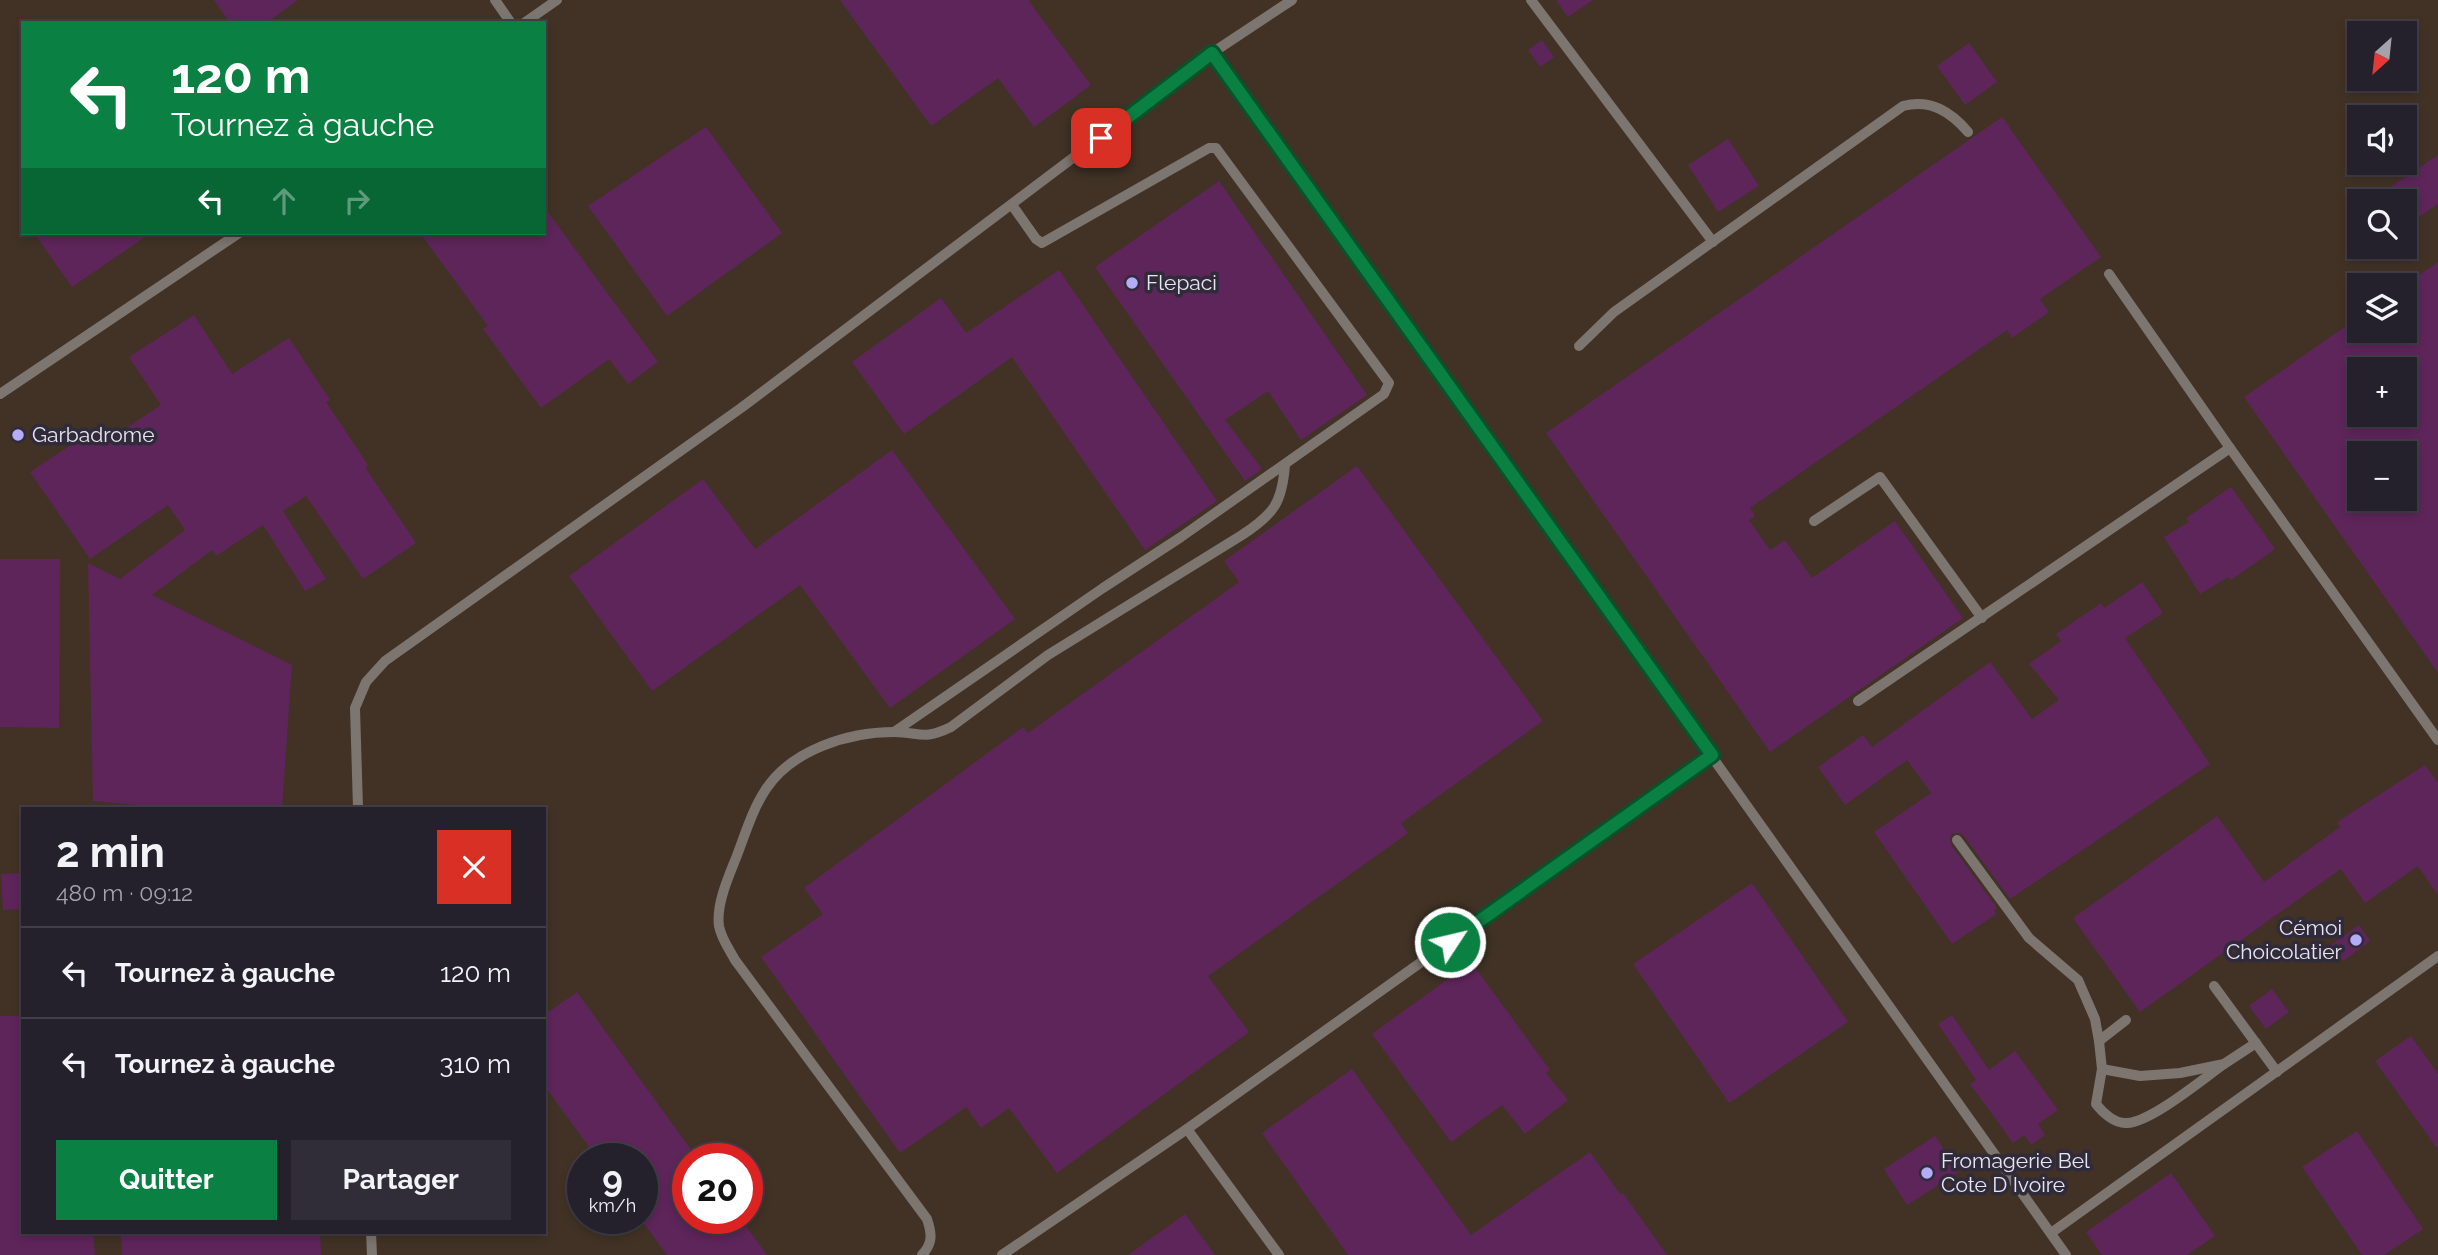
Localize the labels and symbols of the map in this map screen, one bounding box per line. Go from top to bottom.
north arrow [2347,21,2417,91]
pin [1071,108,1131,168]
place label: Flepaci [1146,270,1217,295]
marker: Flepaci [1124,275,1140,291]
place label: Garbadrome [32,422,154,447]
marker: Garbadrome [10,427,26,443]
position arrow [1413,905,1487,979]
place label: Cémoi Choicolatier [2226,915,2343,964]
marker: Cémoi Choicolatier [2348,932,2364,948]
speed limit sign: 20 [672,1143,763,1234]
place label: Fromagerie Bel Cote D Ivoire [1941,1148,2090,1197]
marker: Fromagerie Bel Cote D Ivoire [1919,1165,1935,1181]

